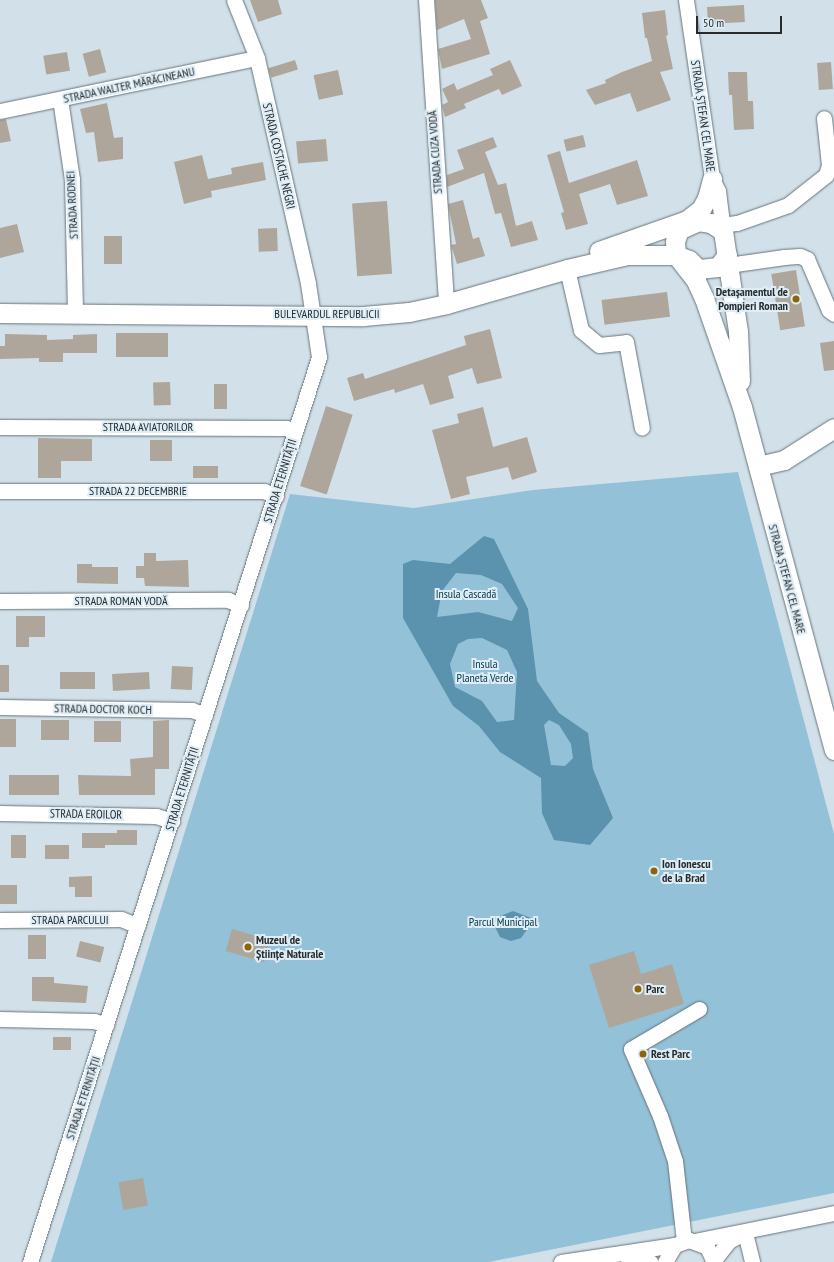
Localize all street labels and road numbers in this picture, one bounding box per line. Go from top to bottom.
street label: STRADA ȘTEFAN CEL MARE [688,59,718,173]
street label: STRADA WALTER MĂRĂCINEANU [62,64,196,106]
street label: STRADA COSTACHE NEGRI [260,101,298,211]
street label: STRADA CUZA VODĂ [425,109,445,195]
street label: STRADA RODNEI [63,170,81,240]
street label: BULEVARDUL REPUBLICII [274,307,380,321]
street label: STRADA AVIATORILOR [102,420,194,434]
street label: STRADA ETERNITĂȚII [260,437,300,525]
street label: STRADA 22 DECEMBRIE [89,484,187,498]
street label: STRADA ȘTEFAN CEL MARE [765,522,809,636]
street label: STRADA ROMAN VODĂ [74,594,168,608]
street label: STRADA DOCTOR KOCH [54,701,152,717]
street label: STRADA ETERNITĂȚII [162,745,202,833]
street label: STRADA EROILOR [50,806,122,822]
street label: STRADA PARCULUI [31,913,109,927]
street label: STRADA ETERNITĂȚII [63,1054,103,1142]

